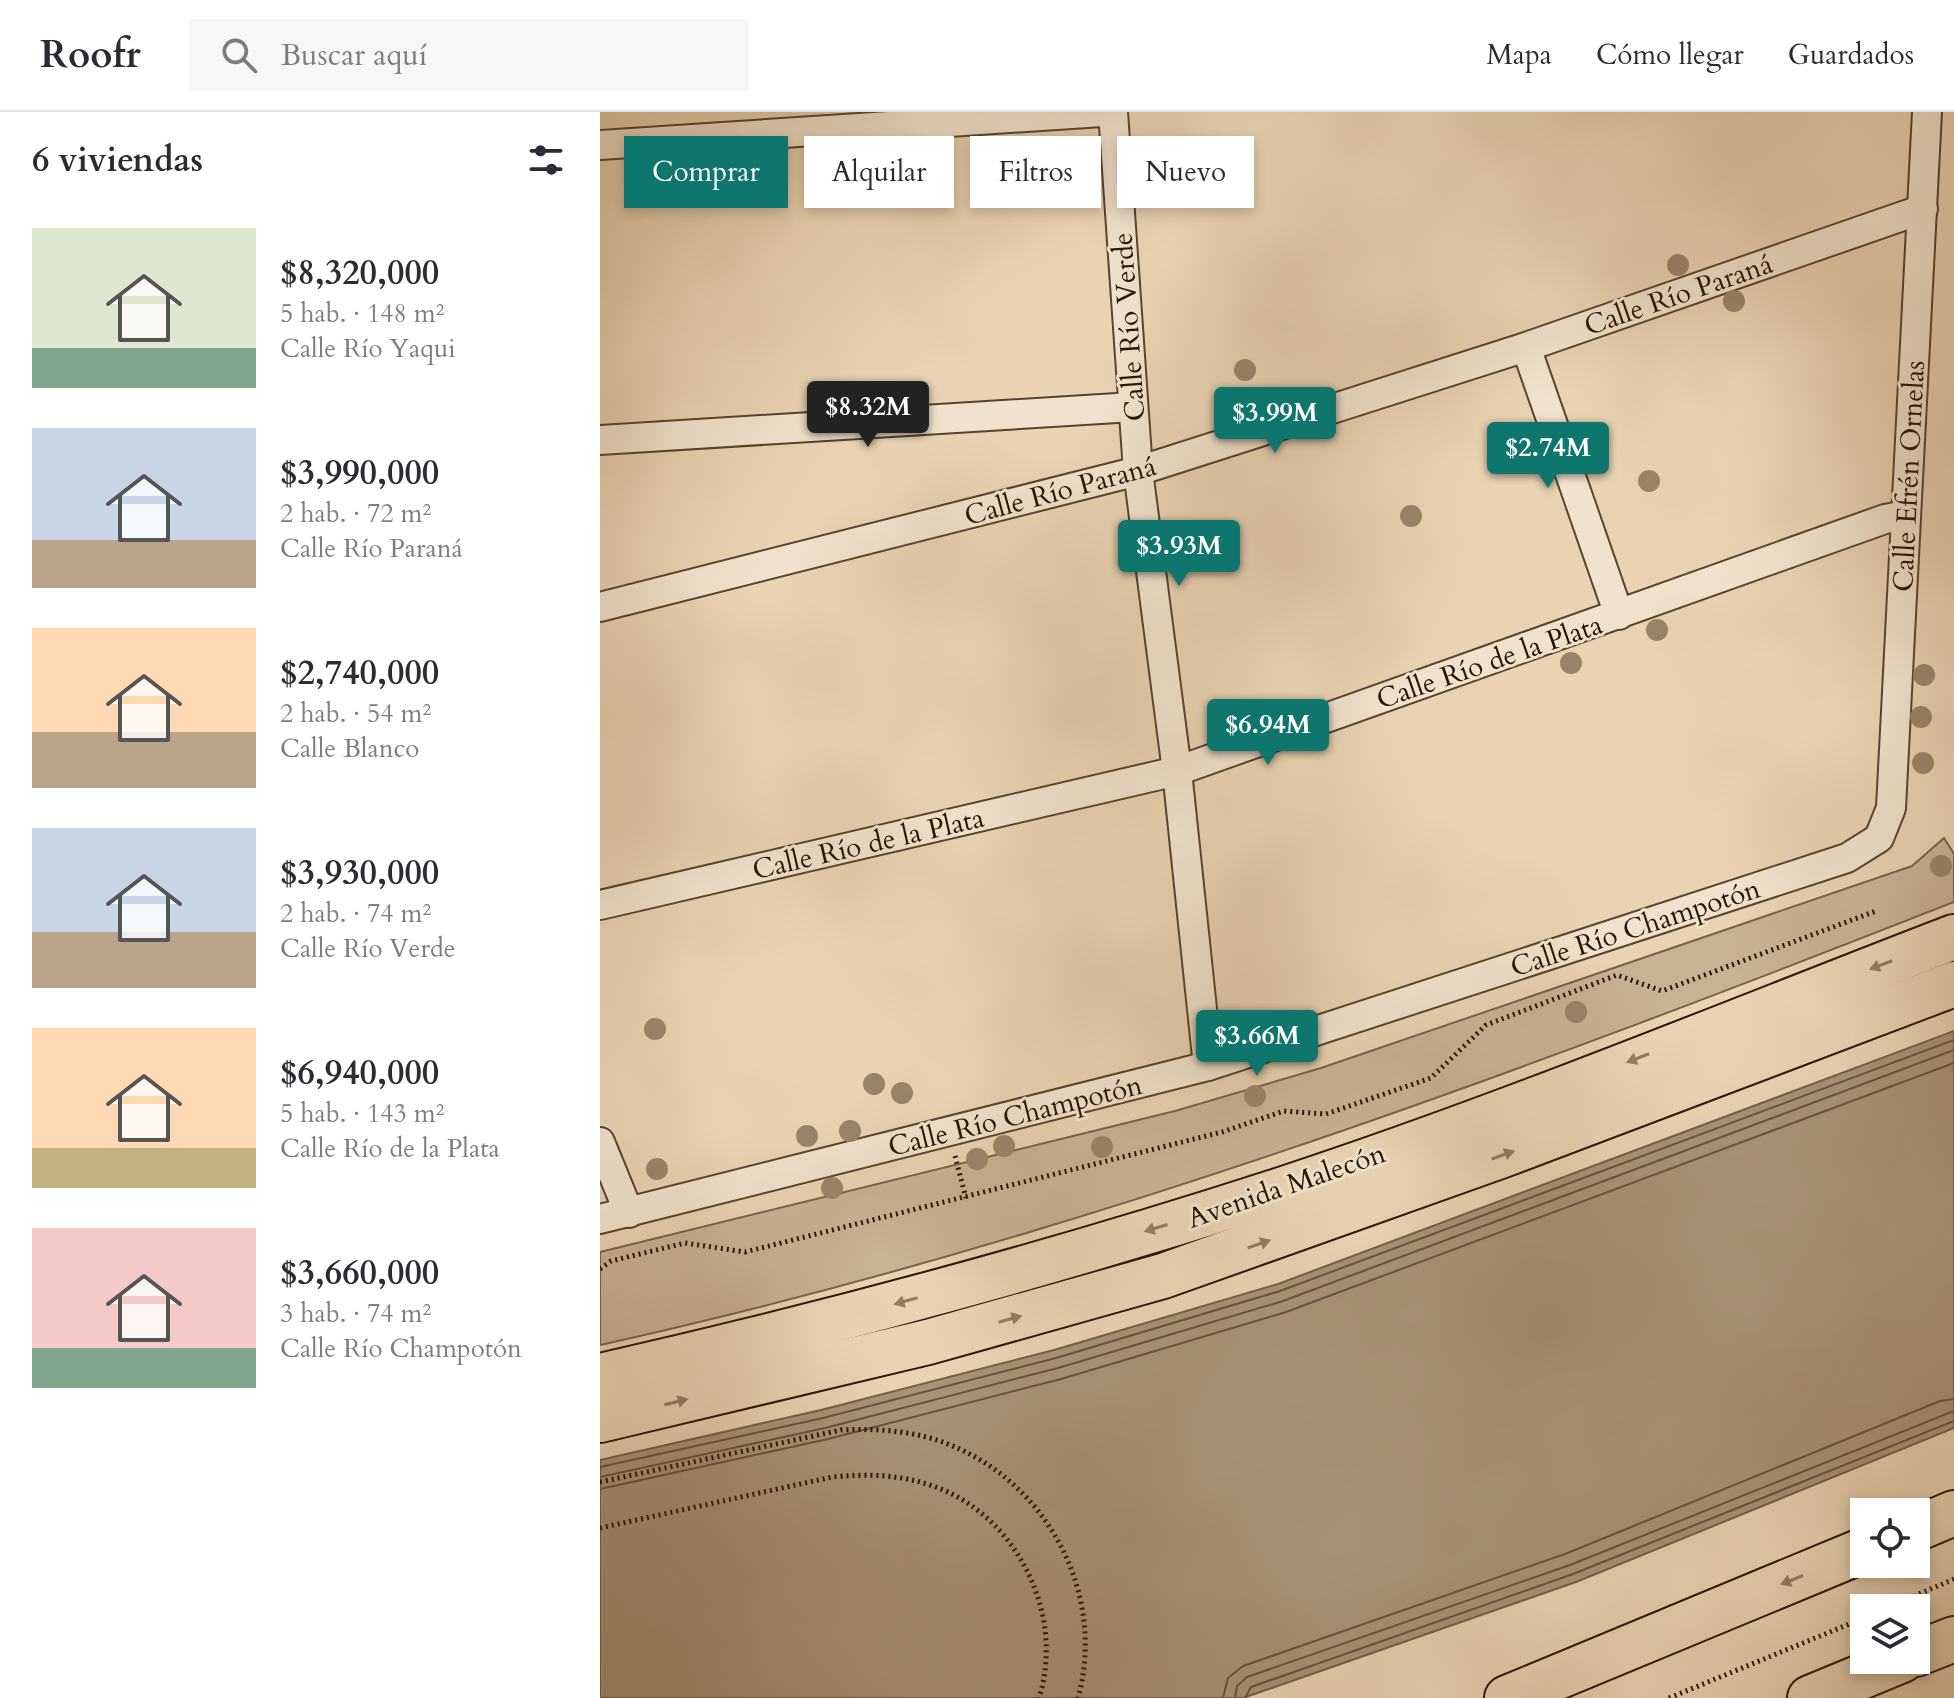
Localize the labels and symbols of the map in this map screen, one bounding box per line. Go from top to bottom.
street label: Calle Río Verde [1103,231,1155,423]
street label: Calle Río Paraná [1579,245,1778,345]
street label: Calle Efrén Ornelas [1884,359,1934,593]
pin: $8.32M [803,381,933,449]
pin: $3.99M [1210,387,1340,455]
pin: $2.74M [1483,422,1613,490]
street label: Calle Río Paraná [960,447,1160,535]
pin: $3.93M [1114,520,1244,588]
street label: Calle Río de la Plata [1371,605,1607,718]
pin: $6.94M [1203,699,1333,767]
street label: Calle Río de la Plata [749,799,988,889]
street label: Calle Río Champotón [1506,870,1765,986]
one-way arrow [1869,959,1893,972]
pin: $3.66M [1192,1010,1322,1078]
one-way arrow [1626,1052,1650,1065]
street label: Calle Río Champotón [884,1066,1146,1166]
street label: Avenida Malecón [1182,1134,1391,1238]
one-way arrow [1491,1148,1515,1161]
one-way arrow [1143,1222,1167,1235]
one-way arrow [1247,1238,1271,1250]
one-way arrow [893,1295,918,1307]
one-way arrow [998,1312,1022,1325]
one-way arrow [663,1395,688,1407]
one-way arrow [1780,1574,1804,1587]

